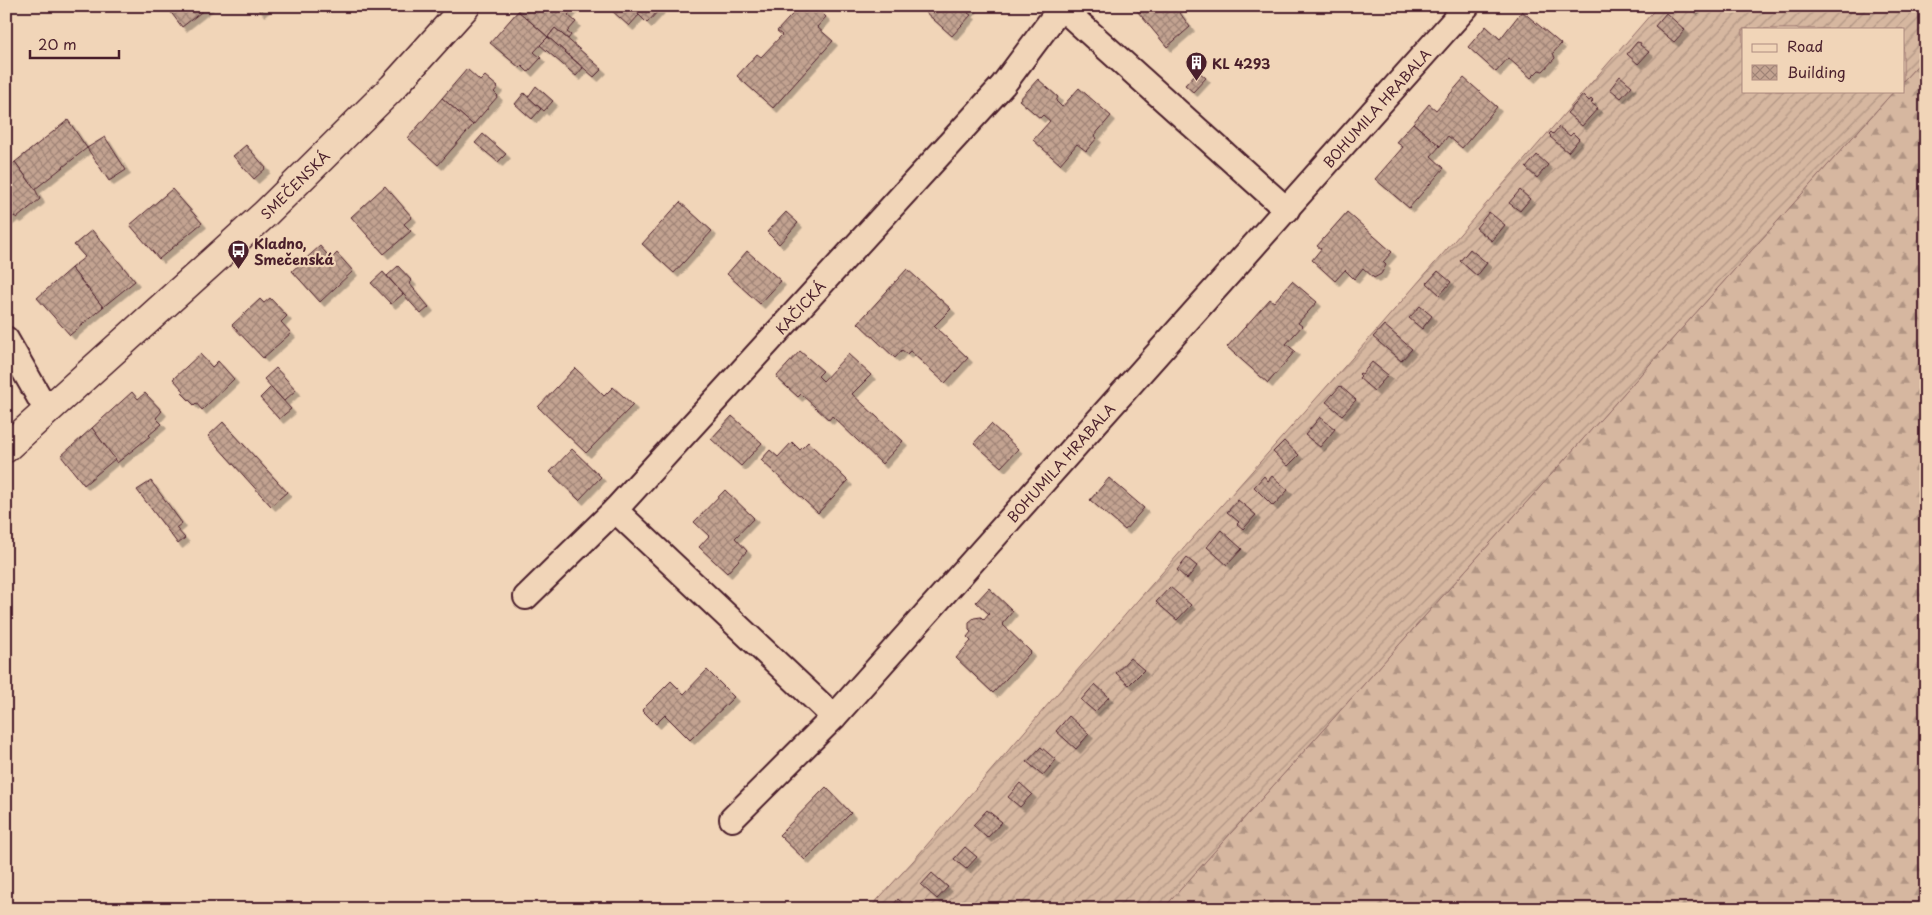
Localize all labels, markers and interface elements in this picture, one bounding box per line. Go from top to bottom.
scale bar [30,28,119,60]
legend [1742,28,1904,92]
text: 20 m [38,32,77,55]
text: Road [1787,34,1823,57]
street label: BOHUMILA HRABALA [1318,43,1435,172]
building icon: KL 4293 [1184,51,1208,82]
place label: KL 4293 [1212,53,1270,74]
text: Building [1787,60,1846,83]
street label: SMEČENSKÁ [255,145,334,224]
place label: Kladno, Smečenská [254,233,335,270]
bus stop icon: Kladno, Smečenská [226,239,250,270]
street label: KAČICKÁ [770,276,830,339]
street label: BOHUMILA HRABALA [1002,398,1120,527]

